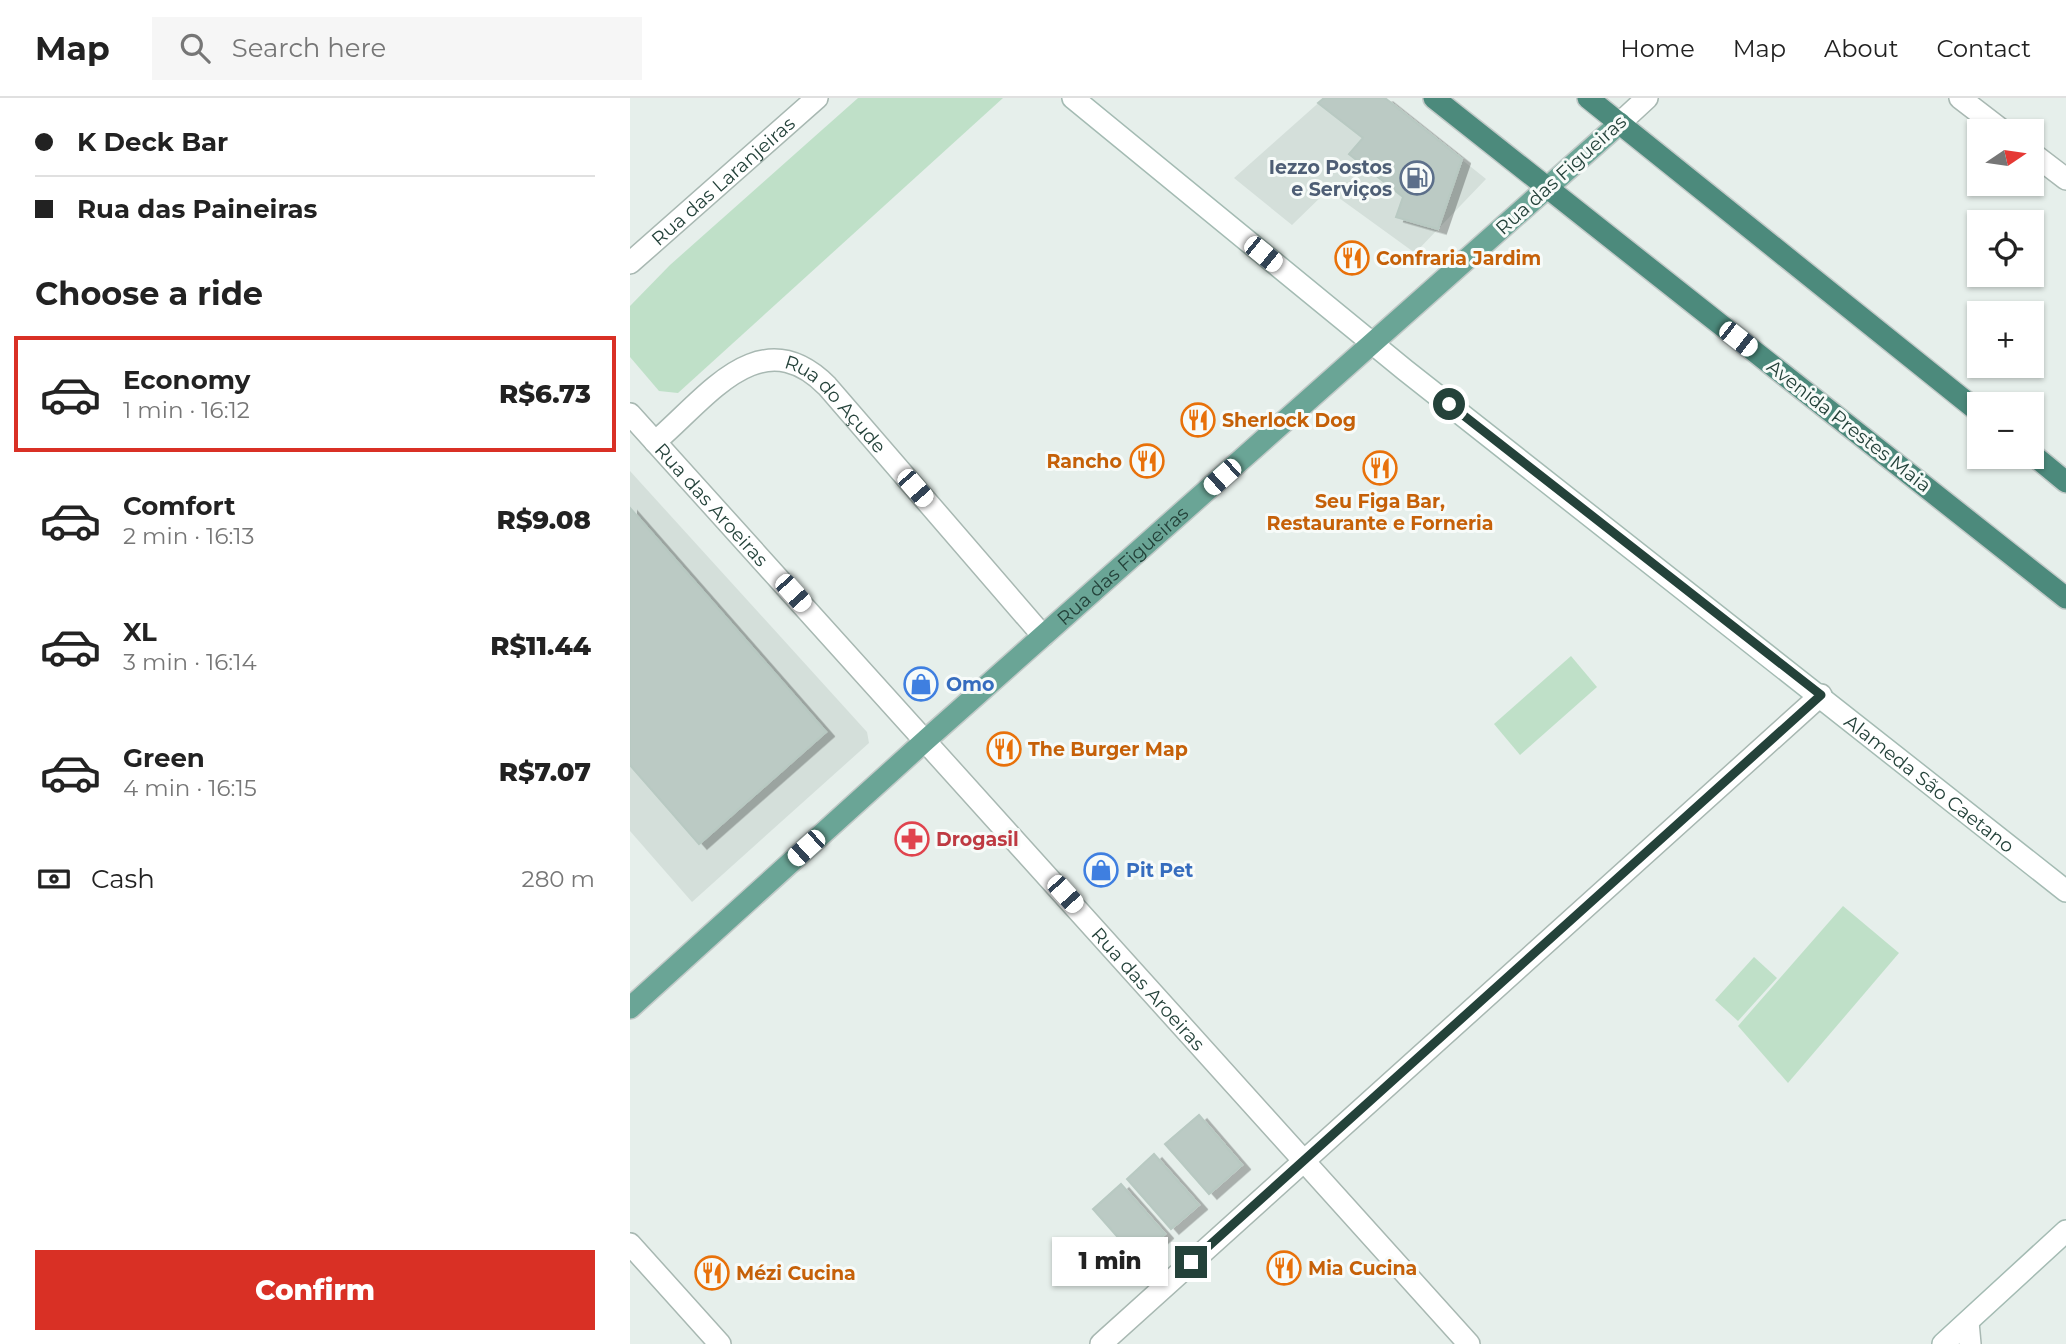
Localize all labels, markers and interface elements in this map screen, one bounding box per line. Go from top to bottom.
search box [152,17,642,80]
text: Map [35,28,110,68]
icon: search [176,29,214,67]
text: Search here [232,32,386,64]
text: Home [1620,34,1695,63]
text: Map [1733,34,1786,63]
text: About [1824,34,1898,63]
text: Contact [1936,34,2031,63]
street label: Rua das Figueiras [1491,110,1631,240]
street label: Rua das Laranjeiras [647,112,799,250]
north arrow [1967,119,2044,196]
map controls [1967,119,2044,469]
text: K Deck Bar [77,126,228,158]
place label: Iezzo Postos e Serviços [1269,156,1392,201]
fuel station icon: Iezzo Postos e Serviços [1398,159,1436,197]
text: Rua das Paineiras [77,193,317,225]
button: locate [1967,210,2044,287]
car [1241,233,1286,275]
restaurant icon: Confraria Jardim [1333,239,1371,277]
place label: Confraria Jardim [1376,247,1541,270]
text: Choose a ride [35,274,263,313]
button: + [1967,301,2044,378]
car [1715,318,1762,360]
street label: Rua do Açude [782,350,891,458]
street label: Avenida Prestes Maia [1762,355,1936,497]
icon: car [39,363,102,426]
text: Economy [123,364,250,396]
text: R$6.73 [499,378,591,410]
route start [1433,388,1465,420]
button: − [1967,392,2044,469]
text: 1 min · 16:12 [123,396,250,424]
restaurant icon: Sherlock Dog [1179,401,1217,439]
place label: Sherlock Dog [1222,409,1356,432]
street label: Rua das Aroeiras [650,438,773,571]
restaurant icon: Rancho [1128,442,1166,480]
restaurant icon: Seu Figa Bar, Restaurante e Forneria [1361,449,1399,487]
place label: Rancho [1046,450,1122,473]
car [1200,455,1245,499]
car [894,465,937,511]
icon: car [39,489,102,552]
text: Comfort [123,490,235,522]
place label: Seu Figa Bar, Restaurante e Forneria [1267,490,1493,535]
street label: Rua das Figueiras [1052,501,1193,630]
text: R$9.08 [496,504,591,536]
text: 2 min · 16:13 [123,522,255,550]
car [772,570,815,616]
icon: car [39,615,102,678]
text: XL [123,616,157,648]
text: R$11.44 [490,630,591,662]
text: 3 min · 16:14 [123,648,257,676]
shop icon: Omo [902,665,940,703]
place label: Omo [946,673,995,696]
street label: Alameda São Caetano [1840,709,2019,857]
restaurant icon: The Burger Map [985,730,1023,768]
place label: The Burger Map [1028,738,1188,761]
icon: car [39,741,102,804]
text: Green [123,742,205,774]
text: R$7.07 [499,756,591,788]
text: 4 min · 16:15 [123,774,257,802]
pharmacy icon: Drogasil [893,820,931,858]
car [784,826,829,870]
place label: Drogasil [936,828,1019,851]
shop icon: Pit Pet [1082,851,1120,889]
place label: Pit Pet [1126,859,1193,882]
icon: cash [35,860,73,898]
text: Cash [91,863,155,895]
text: 280 m [522,865,595,893]
car [1044,871,1087,917]
street label: Rua das Aroeiras [1087,922,1210,1055]
callout: 1 min [1051,1238,1166,1286]
route end [1175,1246,1207,1278]
text: 1 min [1078,1247,1142,1275]
restaurant icon: Mia Cucina [1265,1249,1303,1287]
button: Confirm [35,1250,595,1330]
restaurant icon: Mézi Cucina [693,1254,731,1292]
place label: Mia Cucina [1308,1257,1417,1280]
place label: Mézi Cucina [736,1262,856,1285]

